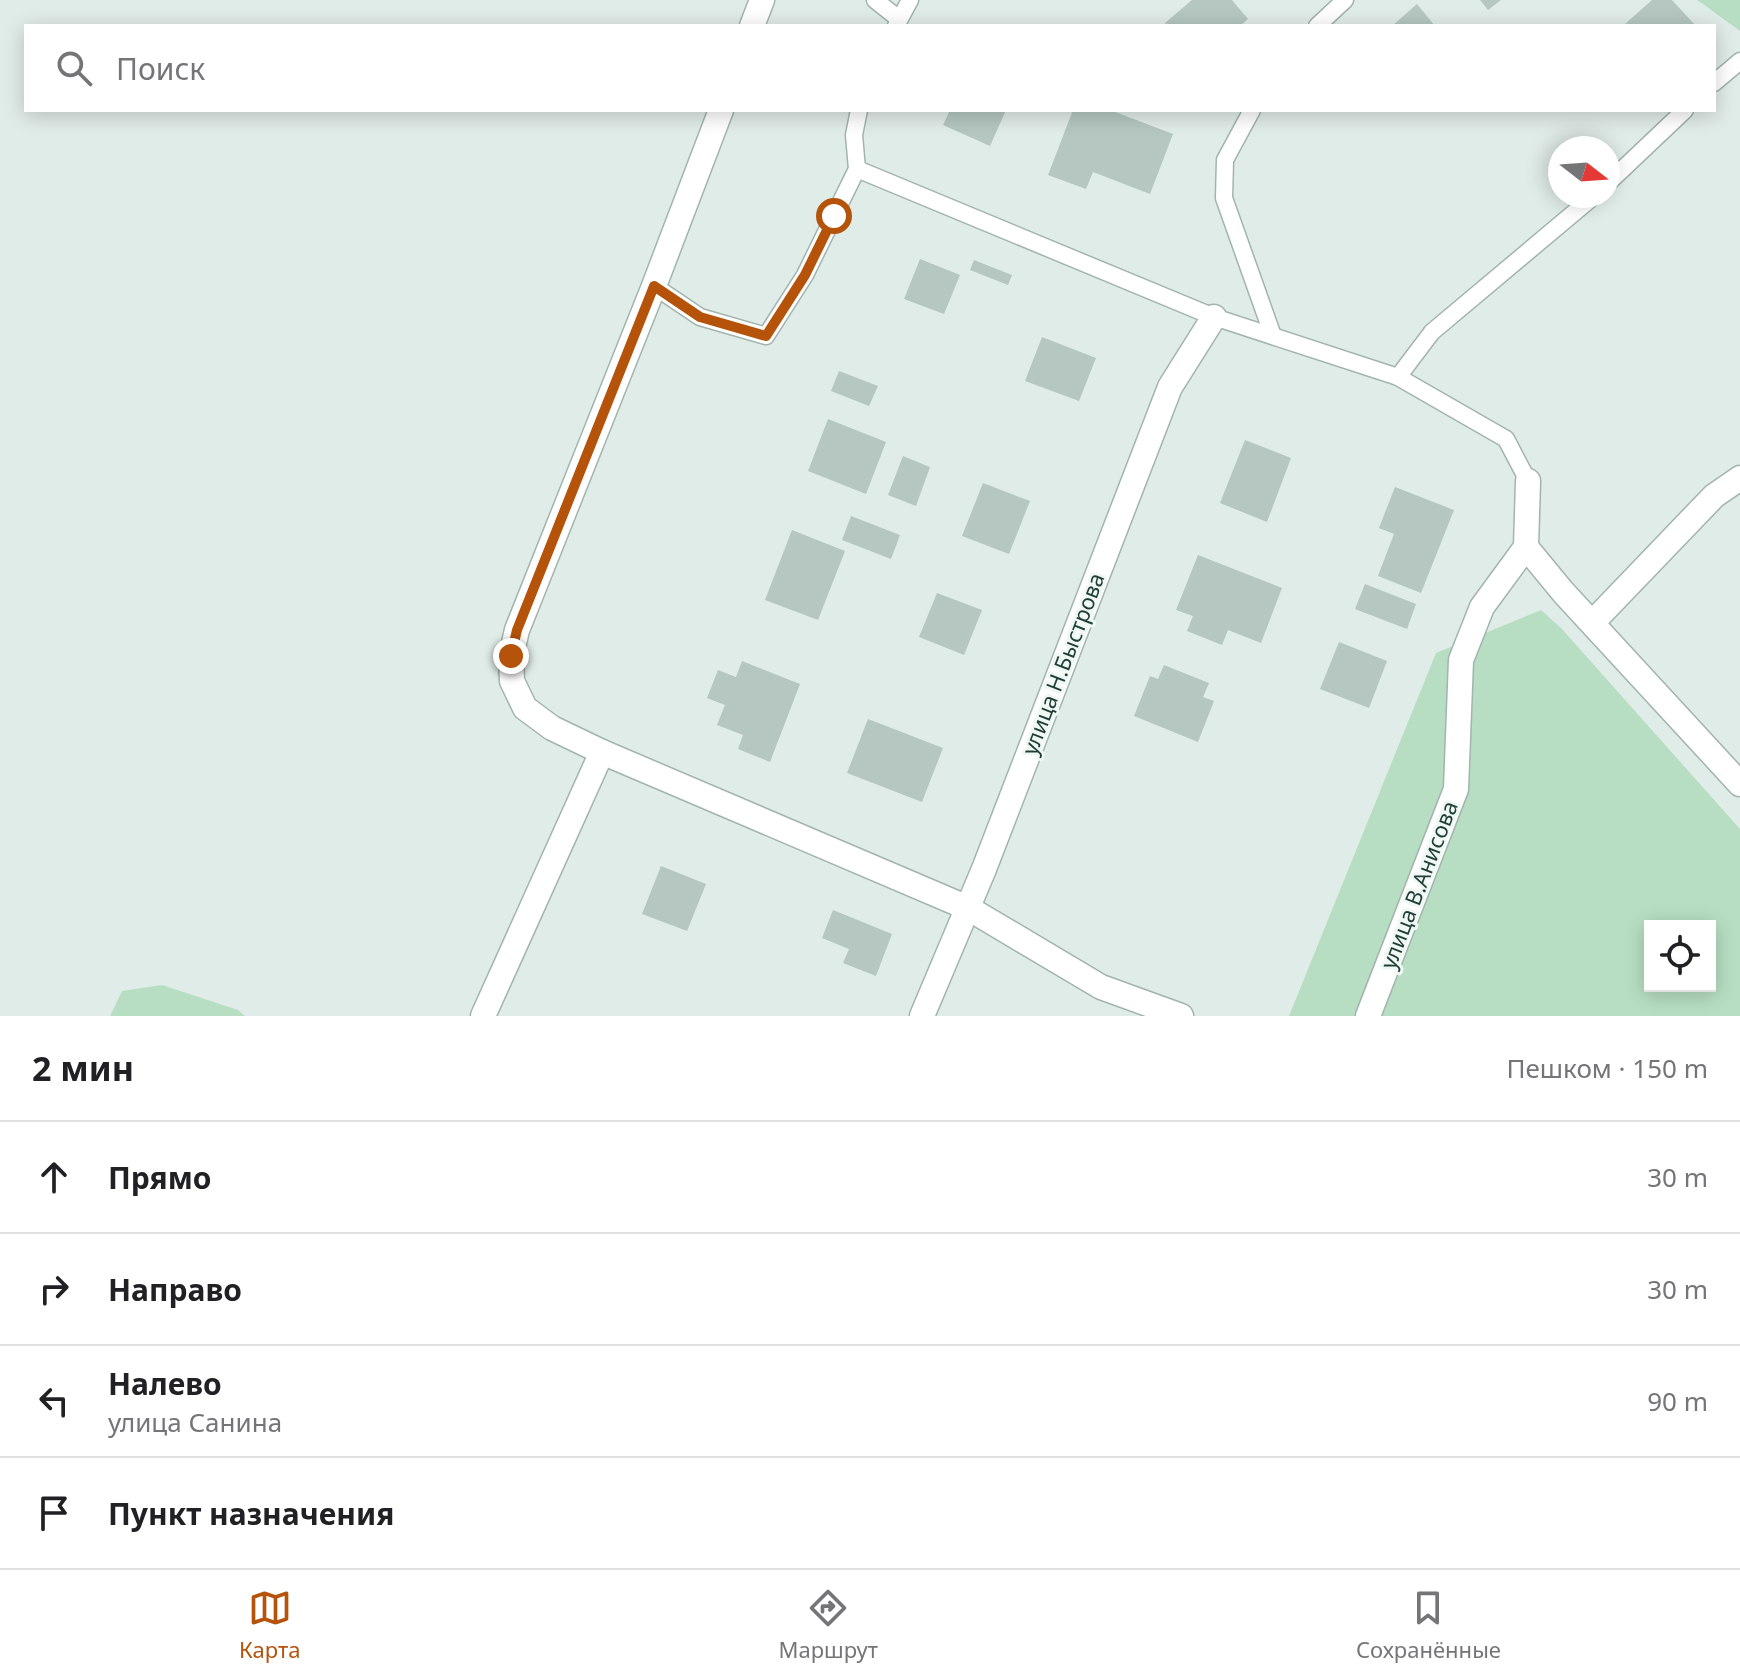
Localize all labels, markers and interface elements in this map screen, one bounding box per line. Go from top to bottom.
search box [24,24,1716,112]
icon: search [52,46,96,90]
text: Поиск [116,48,205,89]
north arrow [1548,136,1620,208]
route start [816,198,852,234]
street label: улица Н.Быстрова [1014,568,1111,759]
route end [493,638,529,674]
street label: улица В.Анисова [1372,796,1464,973]
map controls [1644,920,1716,992]
button: locate [1644,920,1716,992]
text: 2 мин [32,1045,134,1091]
text: Пешком · 150 m [1506,1050,1708,1086]
icon: ahead [32,1155,76,1199]
text: Прямо [108,1157,212,1198]
text: 30 m [1647,1159,1708,1195]
icon: right [32,1267,76,1311]
text: Направо [108,1269,242,1310]
text: 30 m [1647,1271,1708,1307]
text: Налево [108,1363,222,1404]
icon: left [32,1379,76,1423]
text: 90 m [1647,1383,1708,1419]
text: улица Санина [108,1404,282,1440]
icon: arrive [32,1491,76,1535]
text: Пункт назначения [108,1493,394,1534]
tab: Карта [239,1586,300,1664]
tab: Маршрут [778,1586,878,1664]
tab: Сохранённые [1356,1586,1501,1664]

